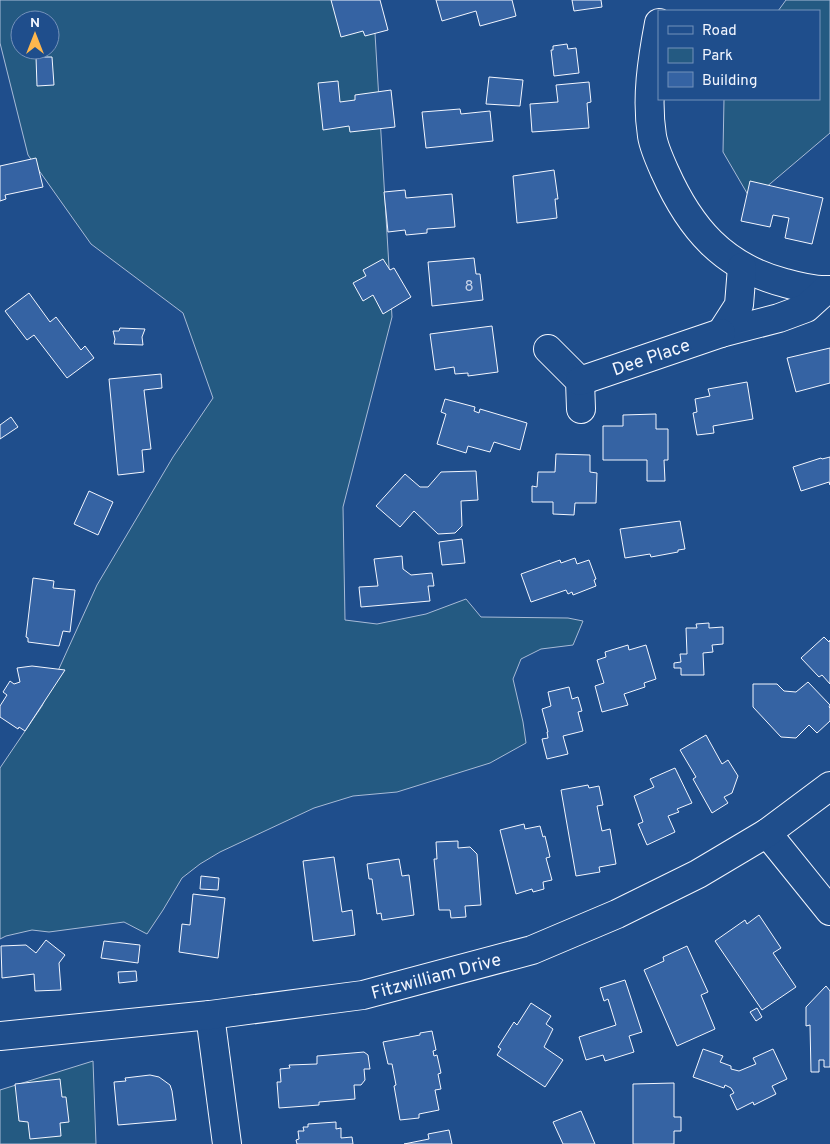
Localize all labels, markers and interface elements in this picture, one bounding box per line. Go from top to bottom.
north arrow [10,10,60,60]
legend [658,10,820,100]
text: N [30,15,40,32]
text: Road [702,22,737,41]
text: Park [702,47,733,66]
text: Building [702,72,757,91]
house number: 8 [464,278,474,297]
street label: Dee Place [610,334,693,382]
street label: Fitzwilliam Drive [369,949,504,1006]

